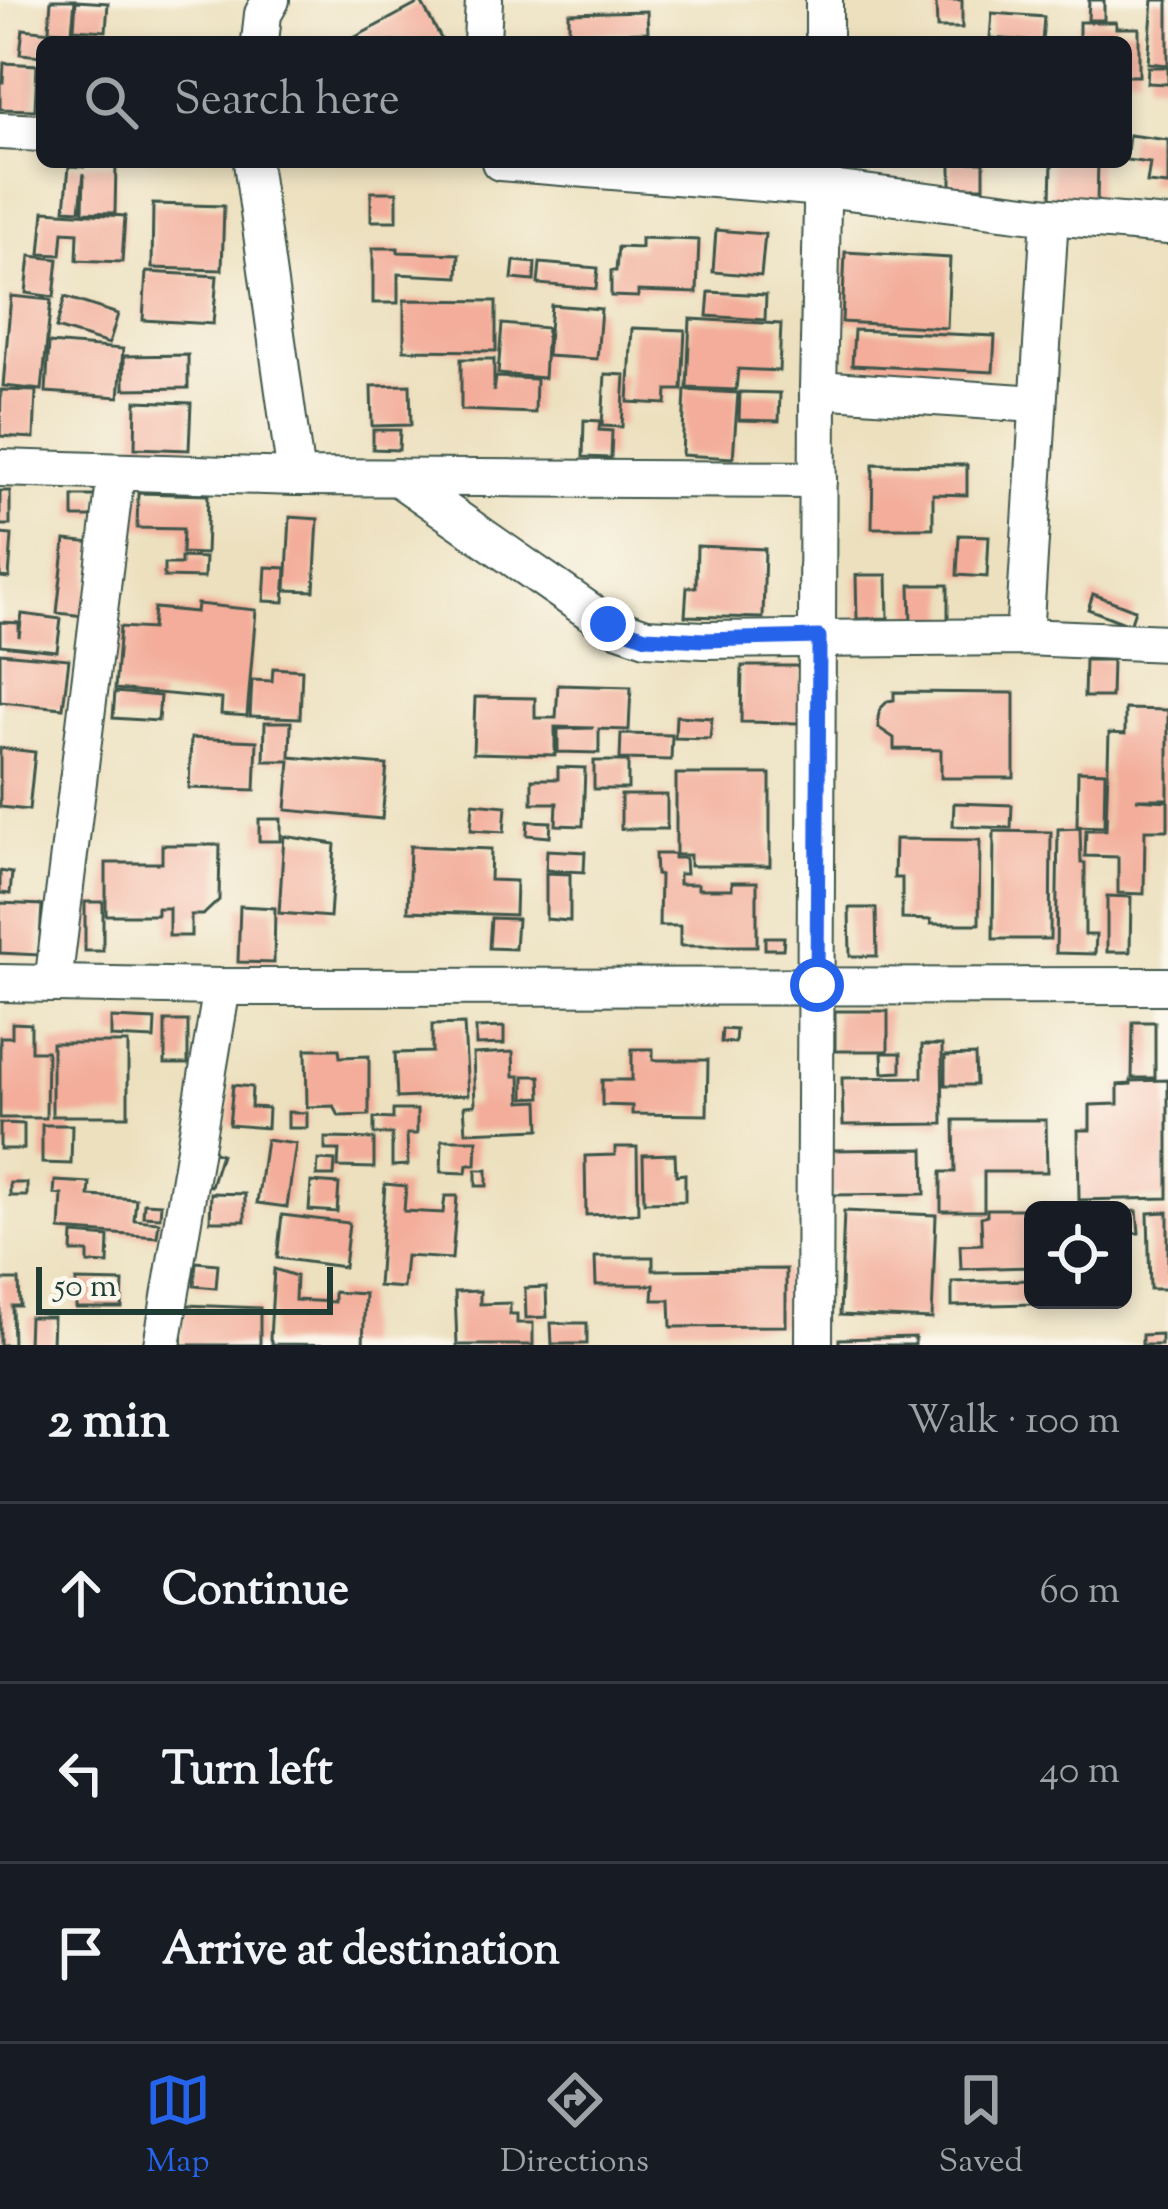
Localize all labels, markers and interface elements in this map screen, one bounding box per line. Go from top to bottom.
search box [36,36,1132,168]
icon: search [78,69,144,135]
text: Search here [174,70,400,135]
route end [581,597,635,651]
route start [790,958,844,1012]
map controls [1024,1201,1132,1309]
button: locate [1024,1201,1132,1309]
scale bar [36,1261,333,1314]
text: 50 m [54,1264,117,1312]
text: 2 min [48,1387,170,1460]
text: Walk · 100 m [907,1395,1120,1451]
icon: ahead [48,1560,114,1626]
text: Continue [162,1560,349,1625]
text: 60 m [1039,1565,1120,1621]
icon: left [48,1740,114,1806]
text: Turn left [162,1740,333,1805]
text: 40 m [1040,1745,1120,1801]
icon: arrive [48,1920,114,1986]
text: Arrive at destination [162,1920,560,1985]
tab: Map [145,2067,211,2187]
tab: Directions [500,2067,649,2187]
tab: Saved [939,2067,1023,2187]

